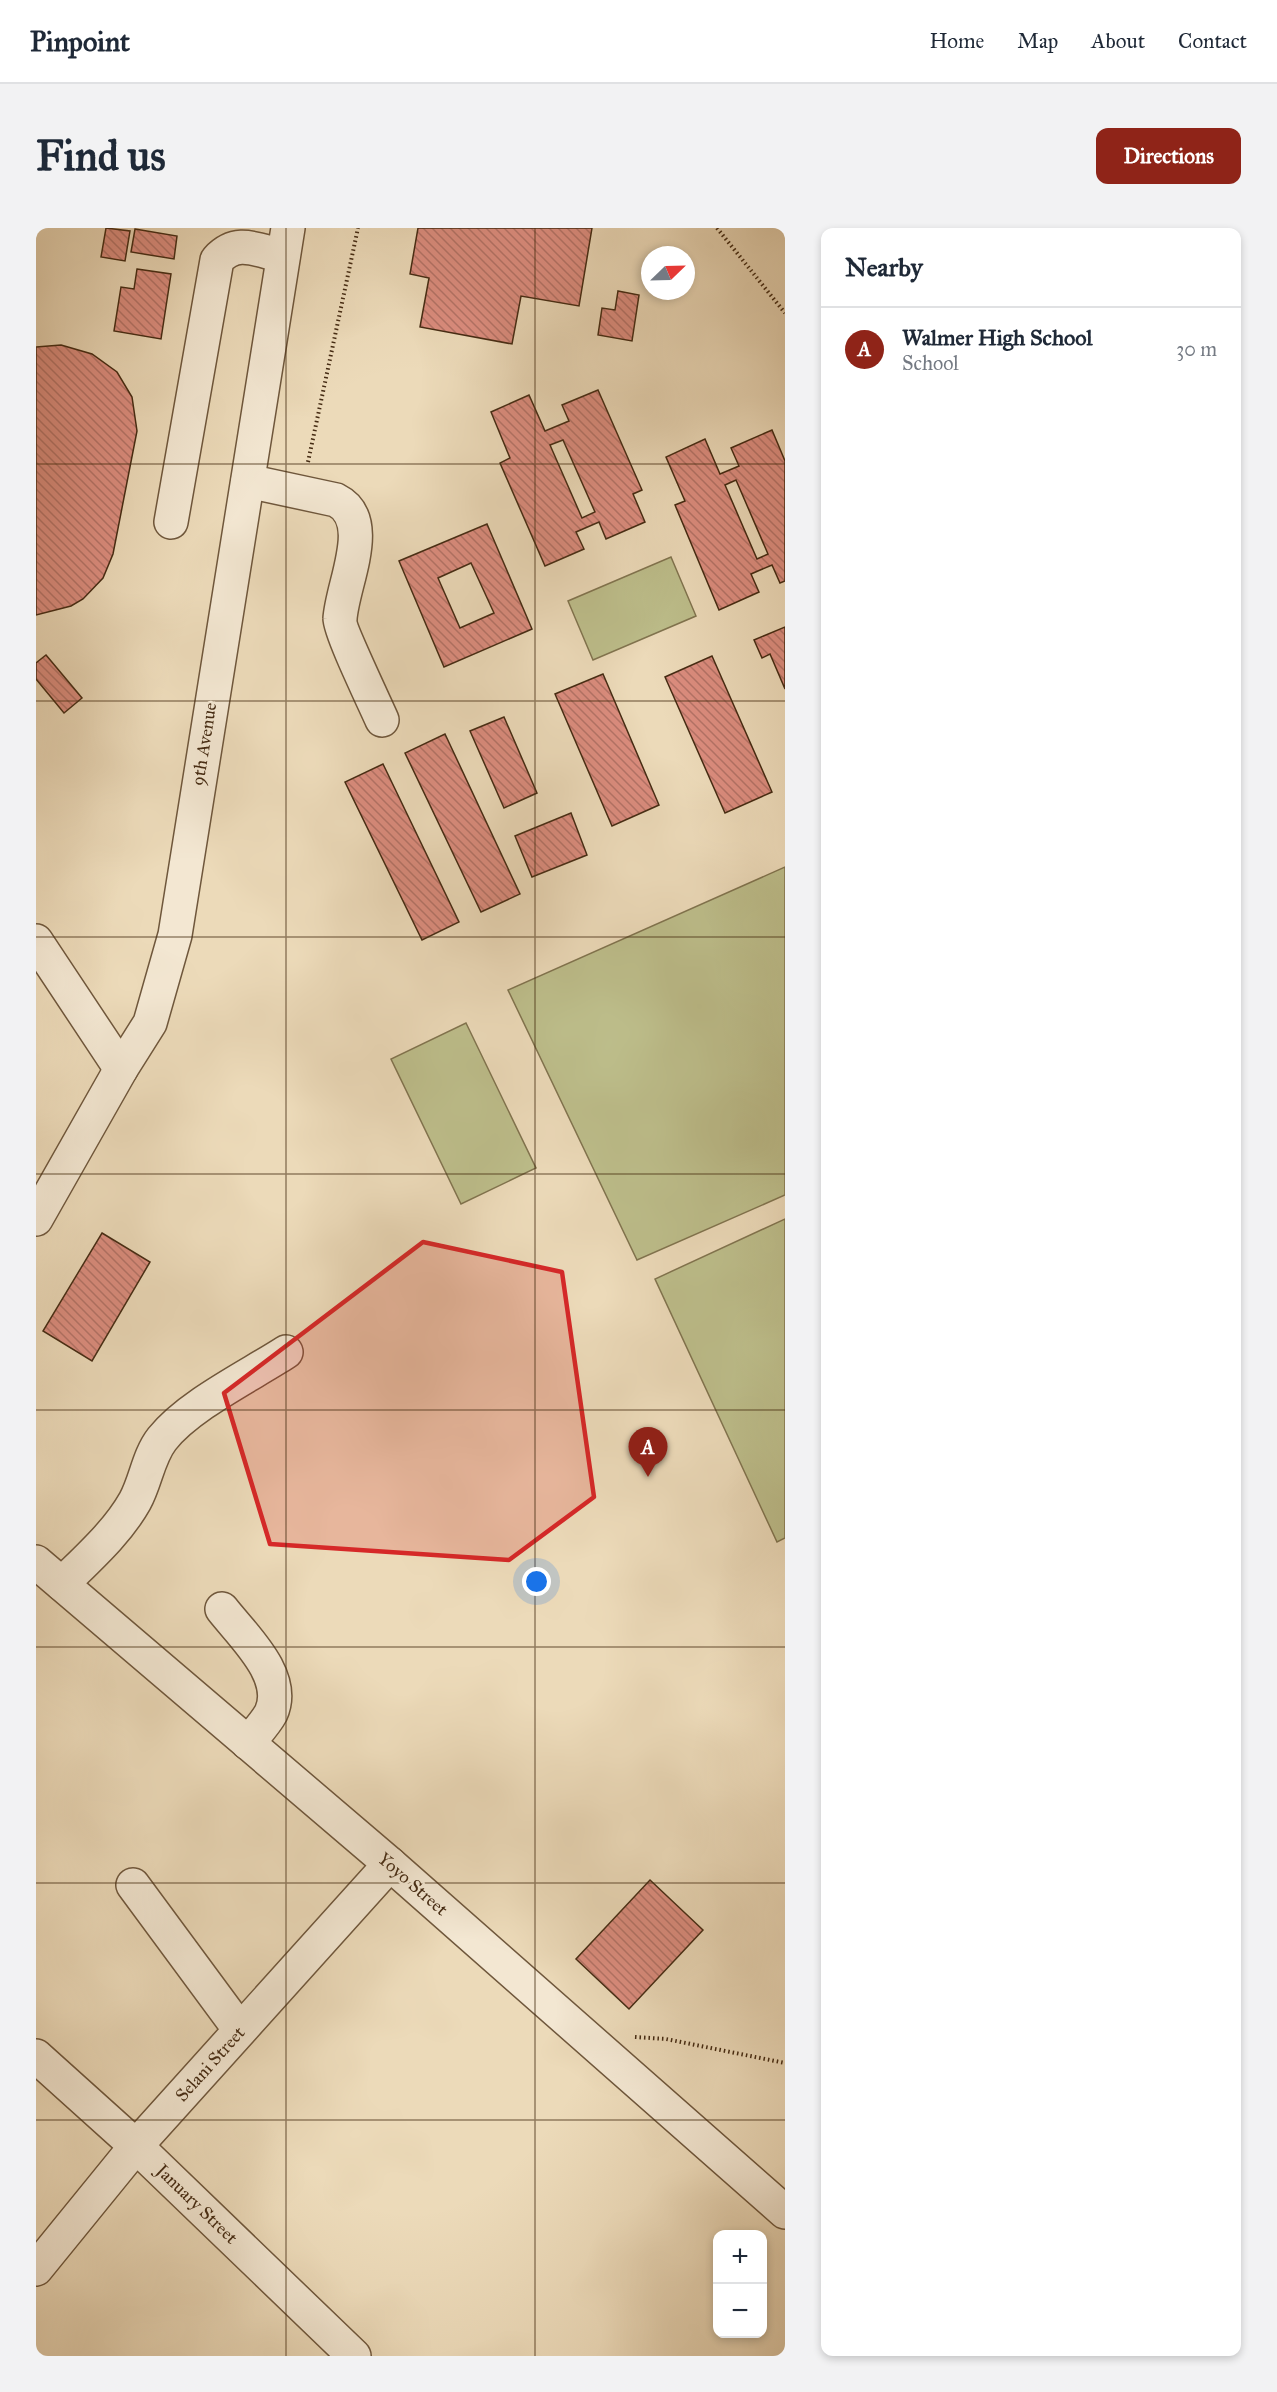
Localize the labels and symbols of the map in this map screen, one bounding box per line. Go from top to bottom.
north arrow [641,246,695,300]
street label: 9th Avenue [187,701,221,787]
pin: A [628,1428,668,1477]
your location [522,1567,551,1596]
street label: Yoyo Street [374,1848,453,1921]
street label: Selani Street [171,2021,250,2106]
street label: January Street [149,2158,243,2250]

